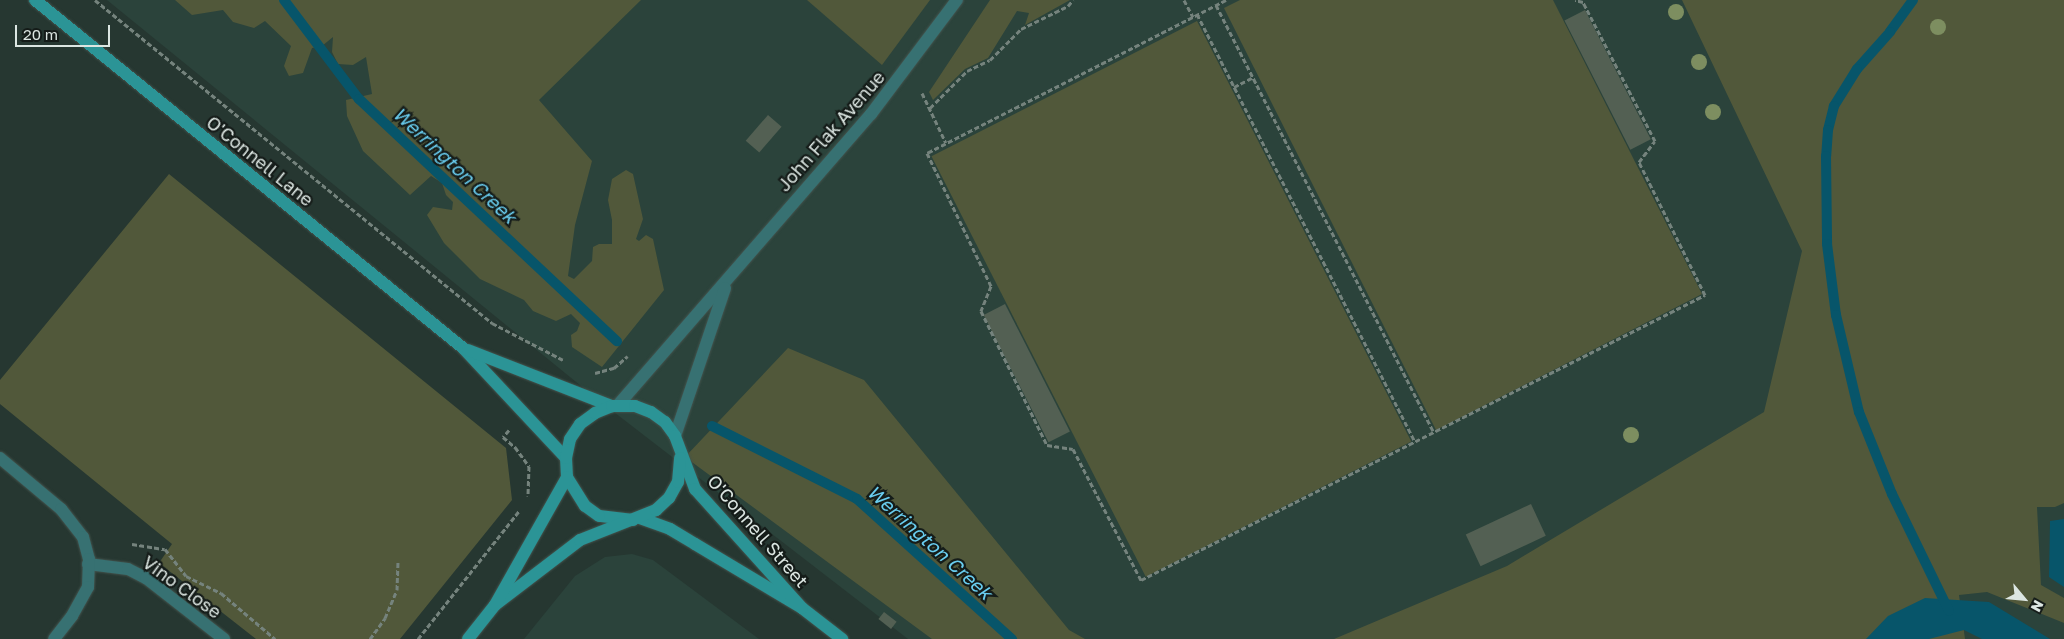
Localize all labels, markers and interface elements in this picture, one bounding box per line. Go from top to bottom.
scale bar [18,15,112,47]
text: 20 m [23,25,58,43]
street label: John Flak Avenue [773,66,889,196]
water label: Werrington Creek [389,102,521,228]
street label: O'Connell Lane [202,111,318,211]
street label: O'Connell Street [703,470,813,592]
water label: Werrington Creek [863,480,997,604]
street label: Vino Close [138,551,226,623]
north arrow [1999,574,2049,624]
text: N [2028,598,2048,615]

